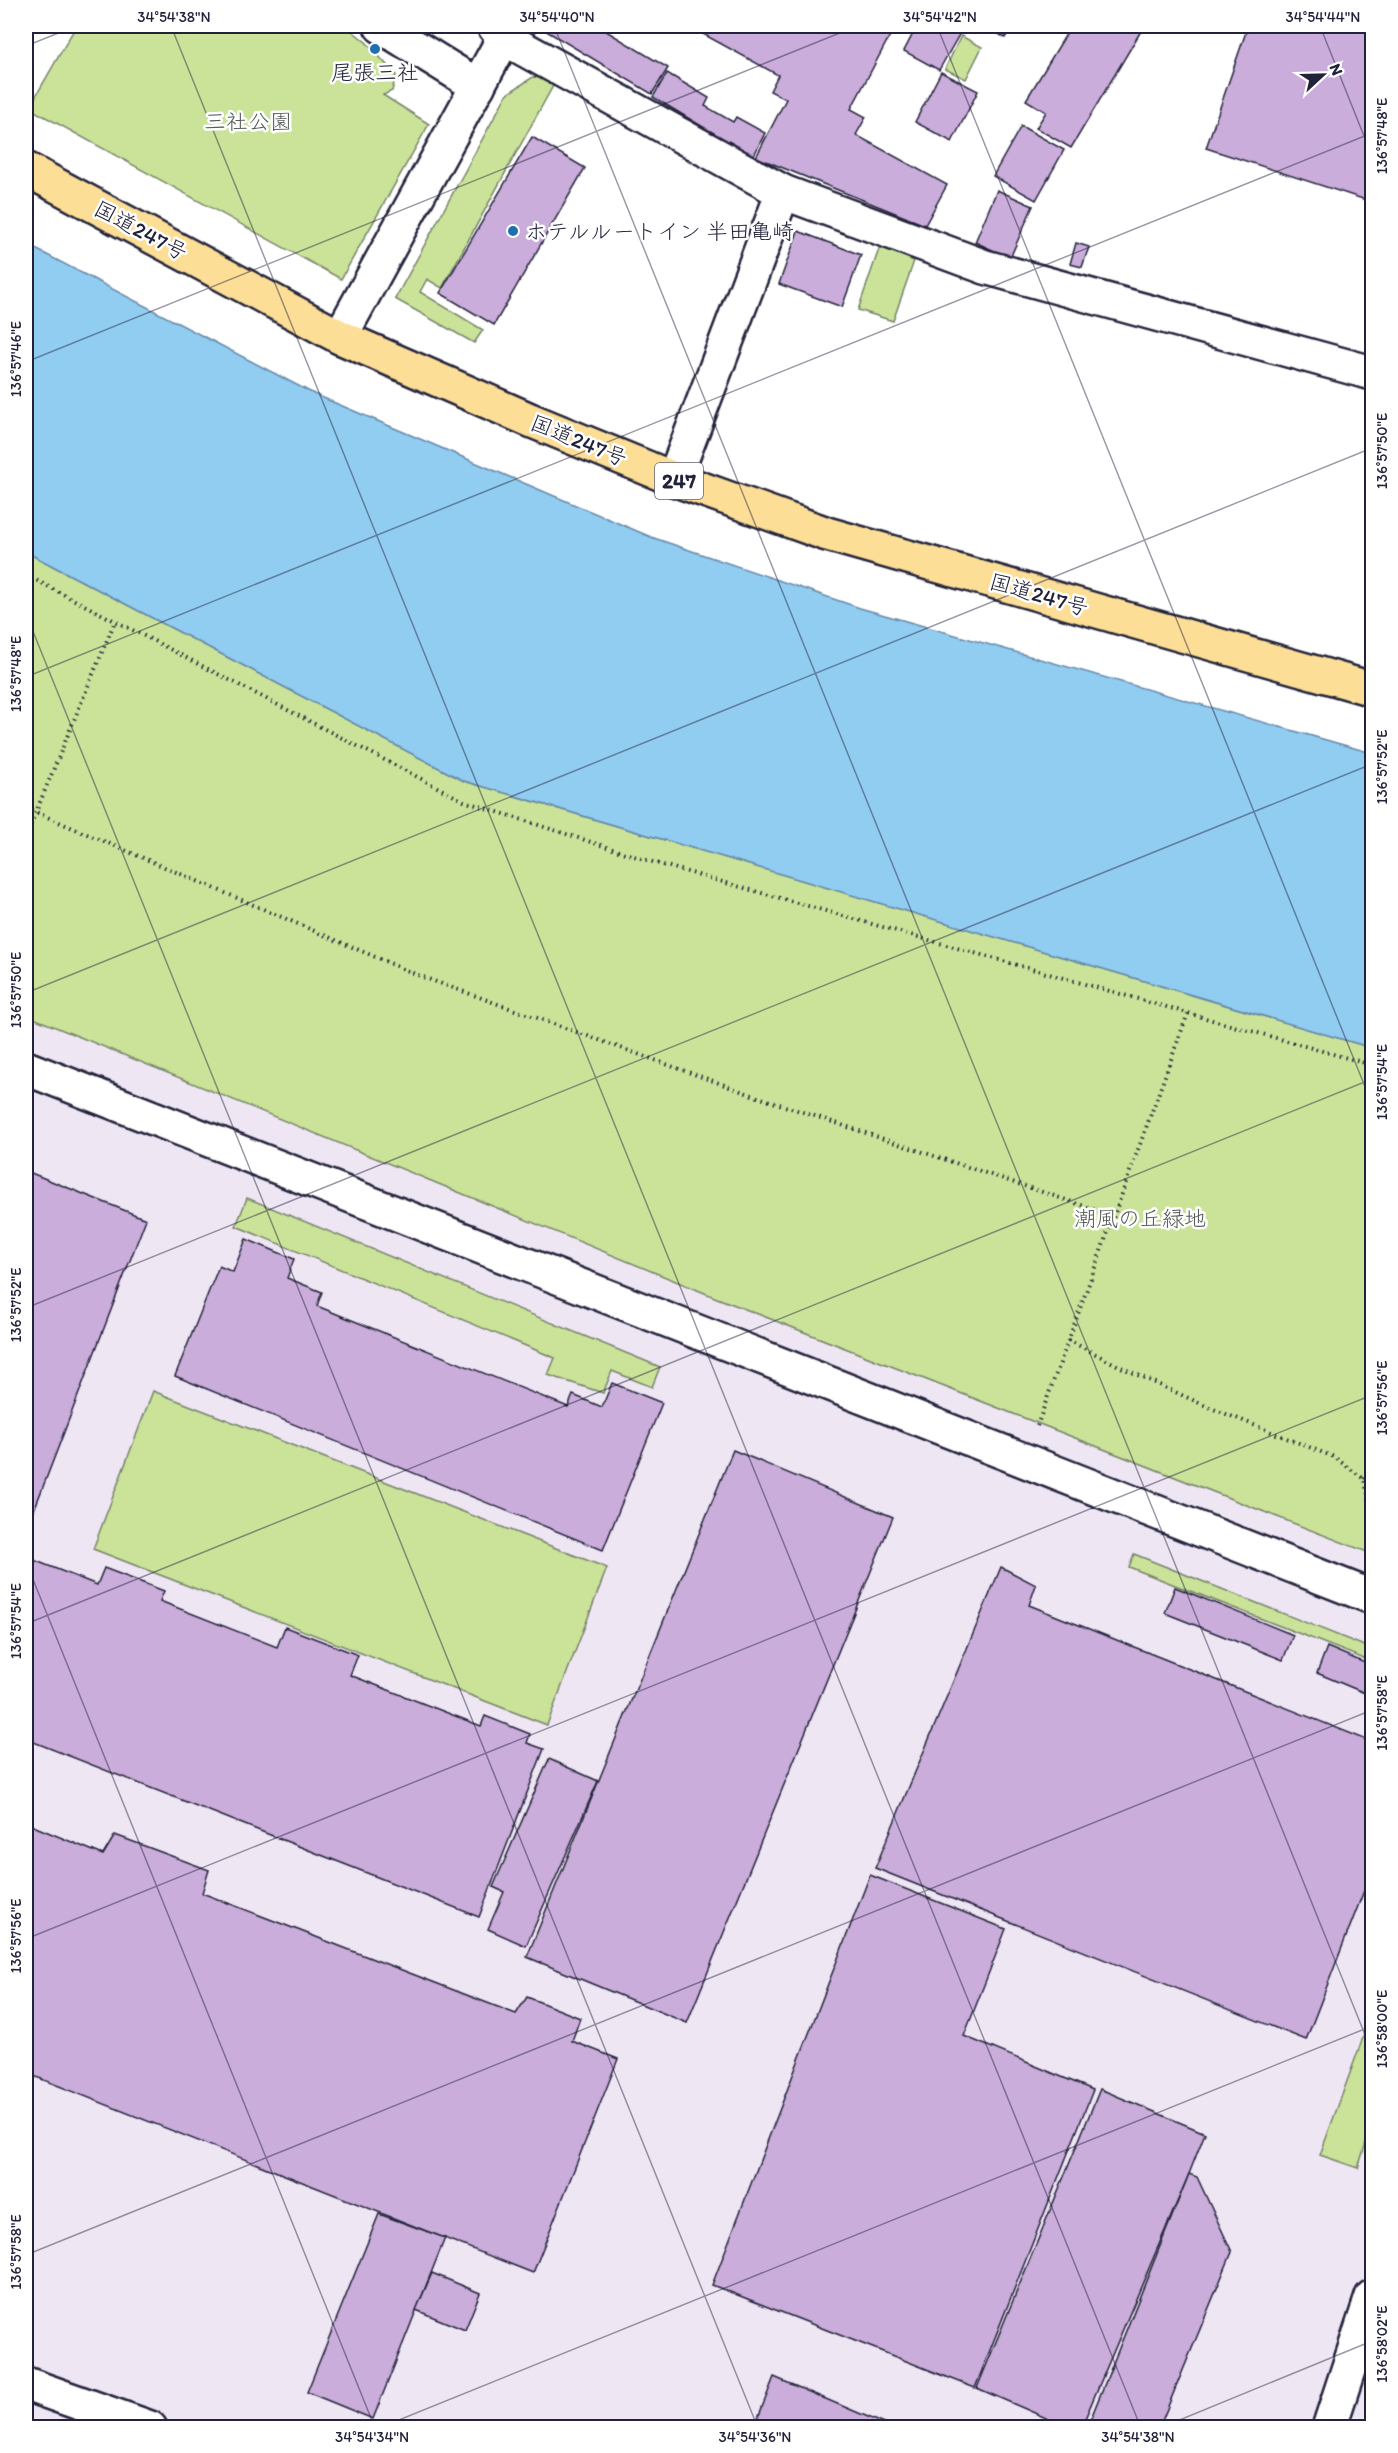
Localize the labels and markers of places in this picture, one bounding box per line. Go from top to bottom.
marker: 尾張三社 [368,42,382,56]
place label: 尾張三社 [331,59,419,86]
place label: ホテルルートイン 半田亀崎 [525,218,794,245]
marker: ホテルルートイン 半田亀崎 [506,224,520,238]

